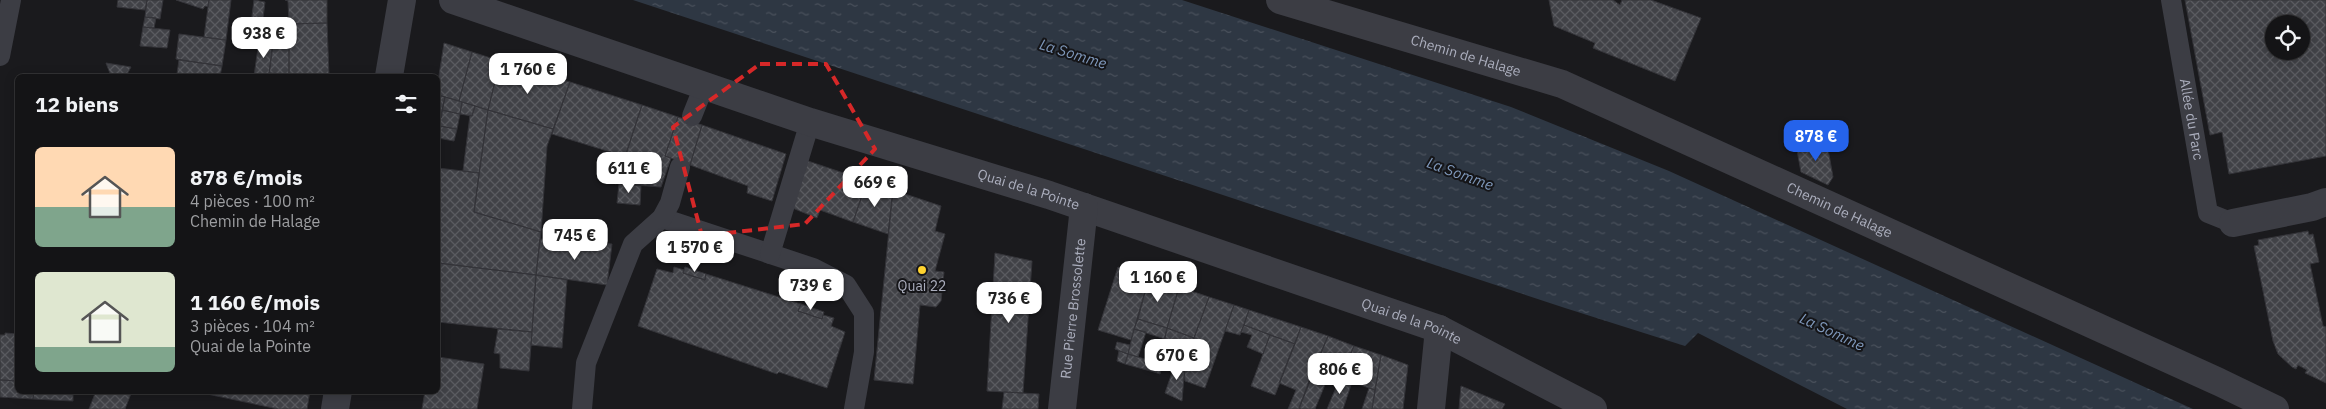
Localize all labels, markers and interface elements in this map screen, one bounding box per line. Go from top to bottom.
map controls [2265,15,2310,60]
button: locate [2265,15,2310,60]
pin: 938 € [229,17,299,59]
text: 938 € [243,23,285,43]
street label: Chemin de Halage [1409,30,1523,80]
water label: La Somme [1037,34,1109,73]
pin: 1 760 € [482,52,574,95]
text: 1 760 € [500,59,556,79]
street label: Allée du Parc [2176,77,2208,161]
text: 12 biens [35,90,119,118]
icon: filters [392,90,420,118]
pin: 878 € [1781,120,1851,162]
text: 878 € [1795,126,1837,146]
pin: 611 € [594,152,664,194]
water label: La Somme [1424,153,1496,194]
text: 611 € [608,158,650,178]
text: 878 €/mois [190,163,303,191]
street label: Quai de la Pointe [975,165,1082,214]
pin: 669 € [840,166,910,208]
icon: home [75,167,135,227]
text: 669 € [854,172,896,192]
street label: Chemin de Halage [1784,178,1896,242]
text: 4 pièces · 100 m² [190,191,315,211]
text: Chemin de Halage [190,211,320,231]
pin: 745 € [540,218,610,261]
text: 745 € [554,225,596,245]
pin: 1 570 € [649,230,741,273]
text: 1 570 € [667,237,723,257]
street label: Rue Pierre Brossolette [1056,237,1090,380]
pin: 1 160 € [1112,260,1204,303]
marker: Quai 22 [916,264,928,276]
text: 1 160 € [1130,267,1186,287]
pin: 739 € [776,268,846,311]
text: 739 € [790,275,832,295]
place label: Quai 22 [898,277,946,295]
pin: 736 € [974,282,1044,324]
text: 1 160 €/mois [190,288,320,316]
text: 736 € [988,288,1030,308]
icon: home [75,292,135,352]
street label: Quai de la Pointe [1359,294,1465,348]
water label: La Somme [1797,308,1868,355]
text: 3 pièces · 104 m² [190,316,315,336]
text: Quai de la Pointe [190,336,311,356]
pin: 670 € [1142,338,1212,381]
text: 670 € [1156,345,1198,365]
pin: 806 € [1305,352,1375,395]
text: 806 € [1319,359,1361,379]

